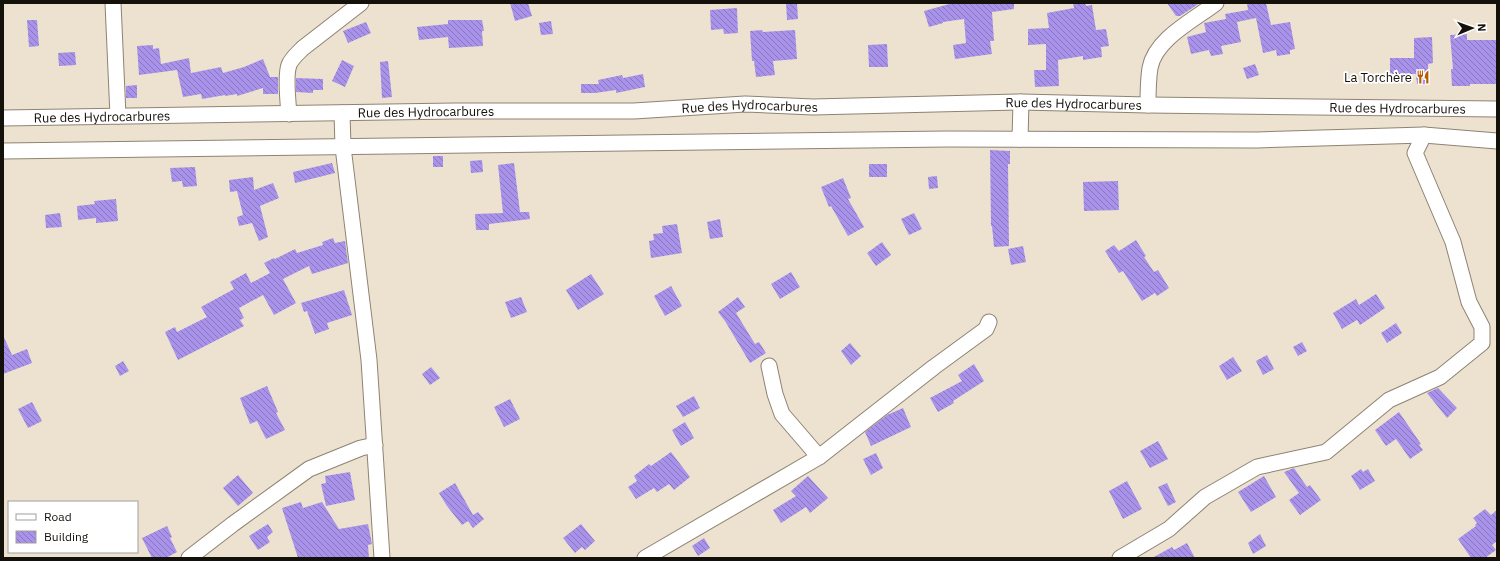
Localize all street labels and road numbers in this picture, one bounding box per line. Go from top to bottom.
street label: Rue des Hydrocarbures [1005,94,1142,113]
street label: Rue des Hydrocarbures [681,95,818,116]
street label: Rue des Hydrocarbures [1329,99,1466,117]
street label: Rue des Hydrocarbures [357,102,494,121]
street label: Rue des Hydrocarbures [34,107,170,126]

